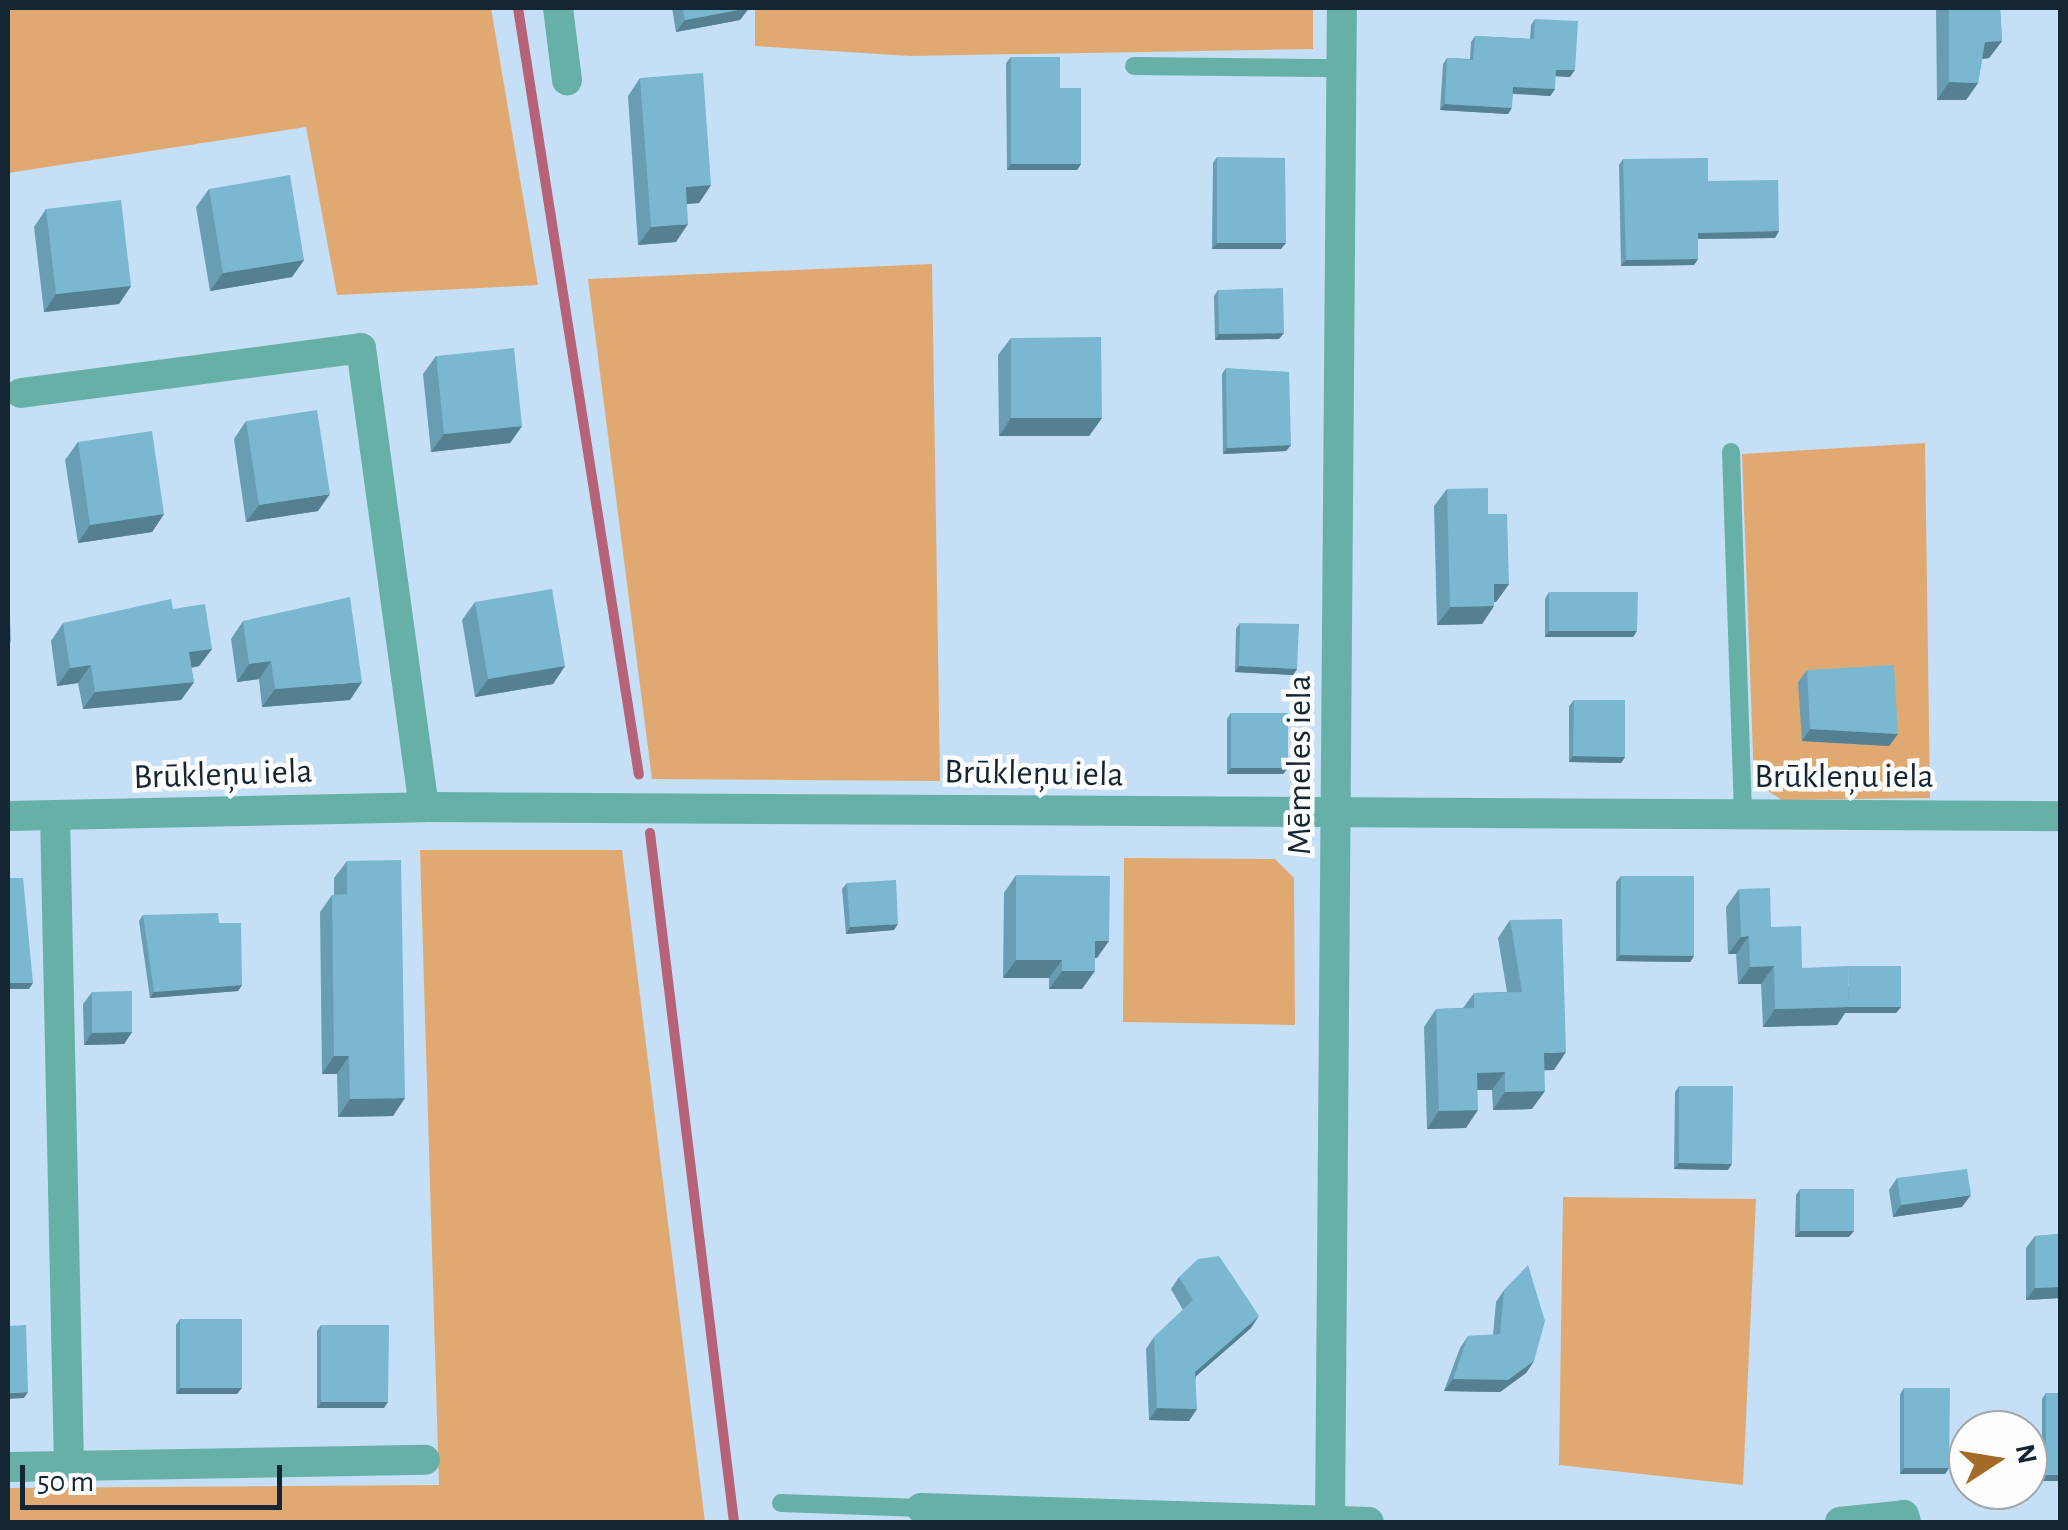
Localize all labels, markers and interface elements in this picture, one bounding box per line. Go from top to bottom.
street label: Mēmeles iela [1279,675,1321,855]
street label: Brūkleņu iela [133,751,313,799]
street label: Brūkleņu iela [944,751,1124,797]
street label: Brūkleņu iela [1754,756,1934,798]
north arrow [1948,1410,2048,1510]
text: N [2010,1442,2041,1467]
scale bar [25,1445,288,1507]
text: 50 m [37,1467,94,1497]

